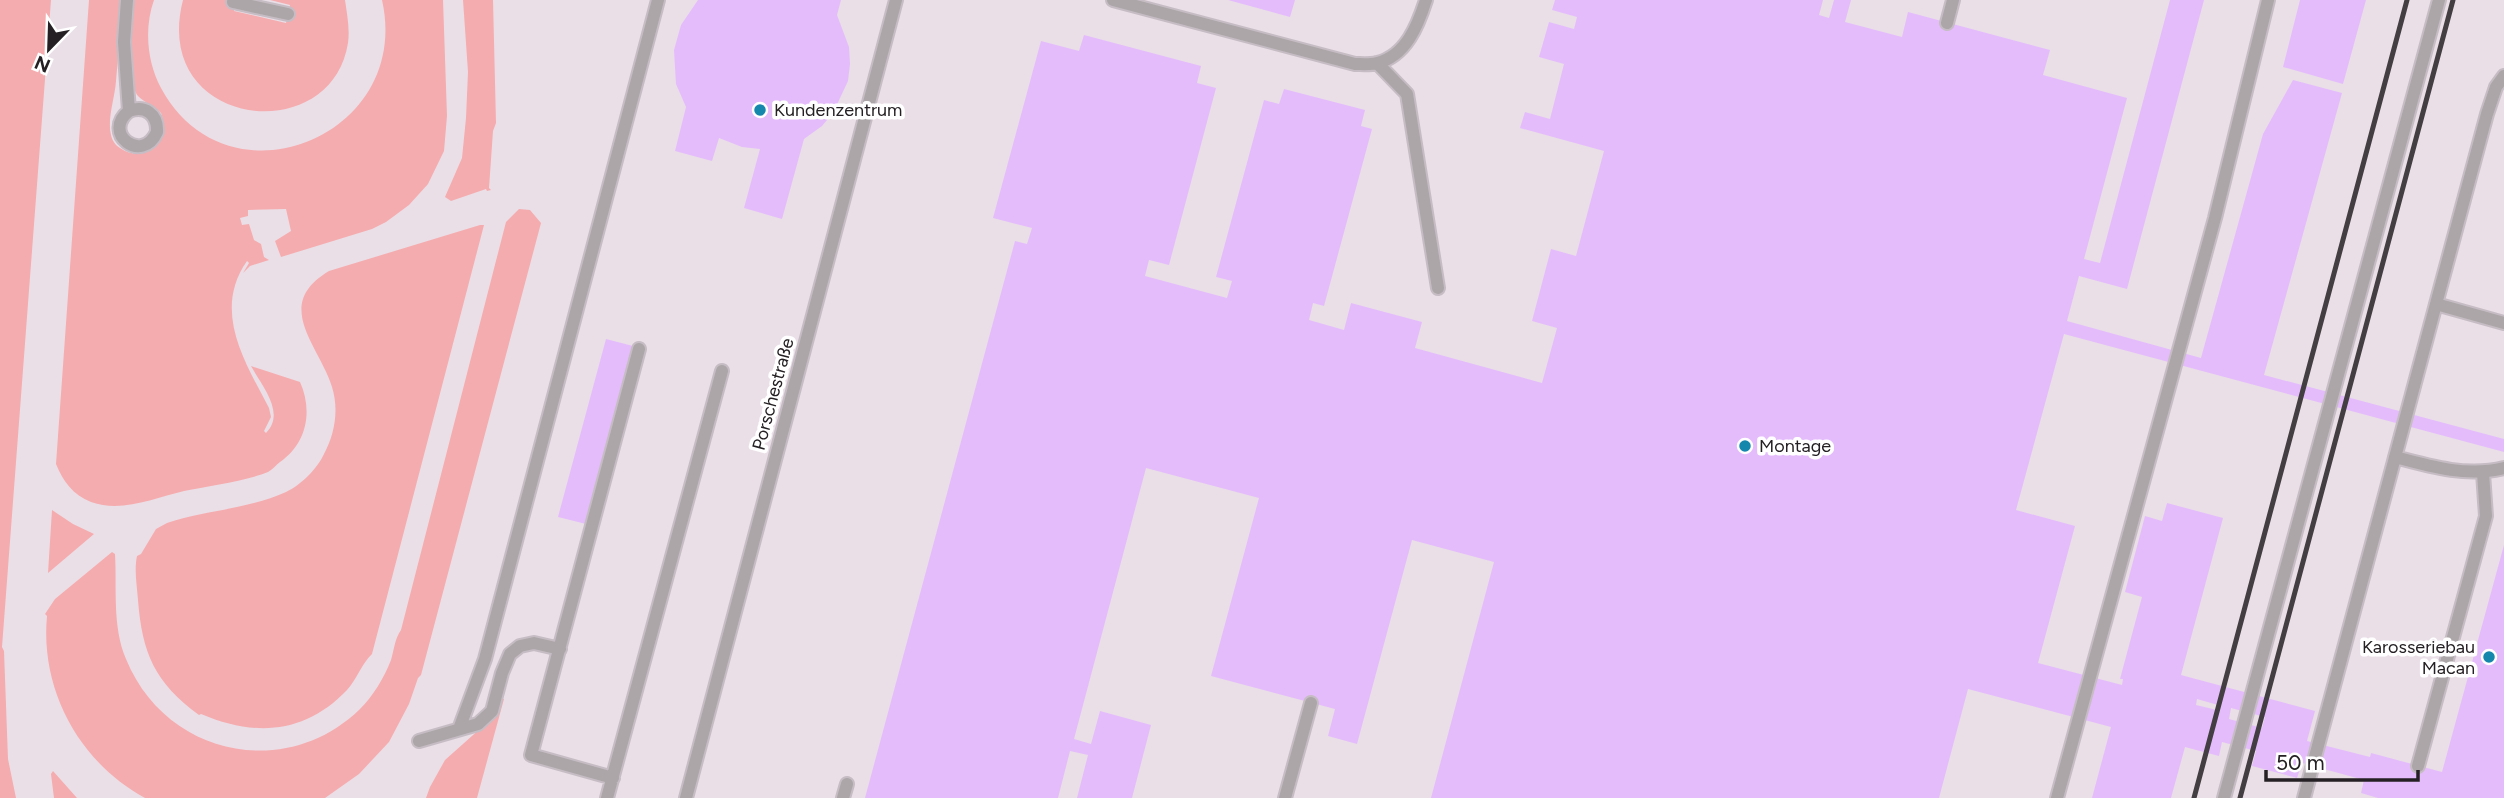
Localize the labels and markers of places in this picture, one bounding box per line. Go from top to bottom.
place label: Kundenzentrum [774,99,902,121]
marker: Kundenzentrum [752,102,768,118]
place label: Montage [1759,435,1831,457]
marker: Montage [1737,438,1753,454]
place label: Karosseriebau Macan [2362,636,2475,679]
marker: Karosseriebau Macan [2481,649,2497,665]

